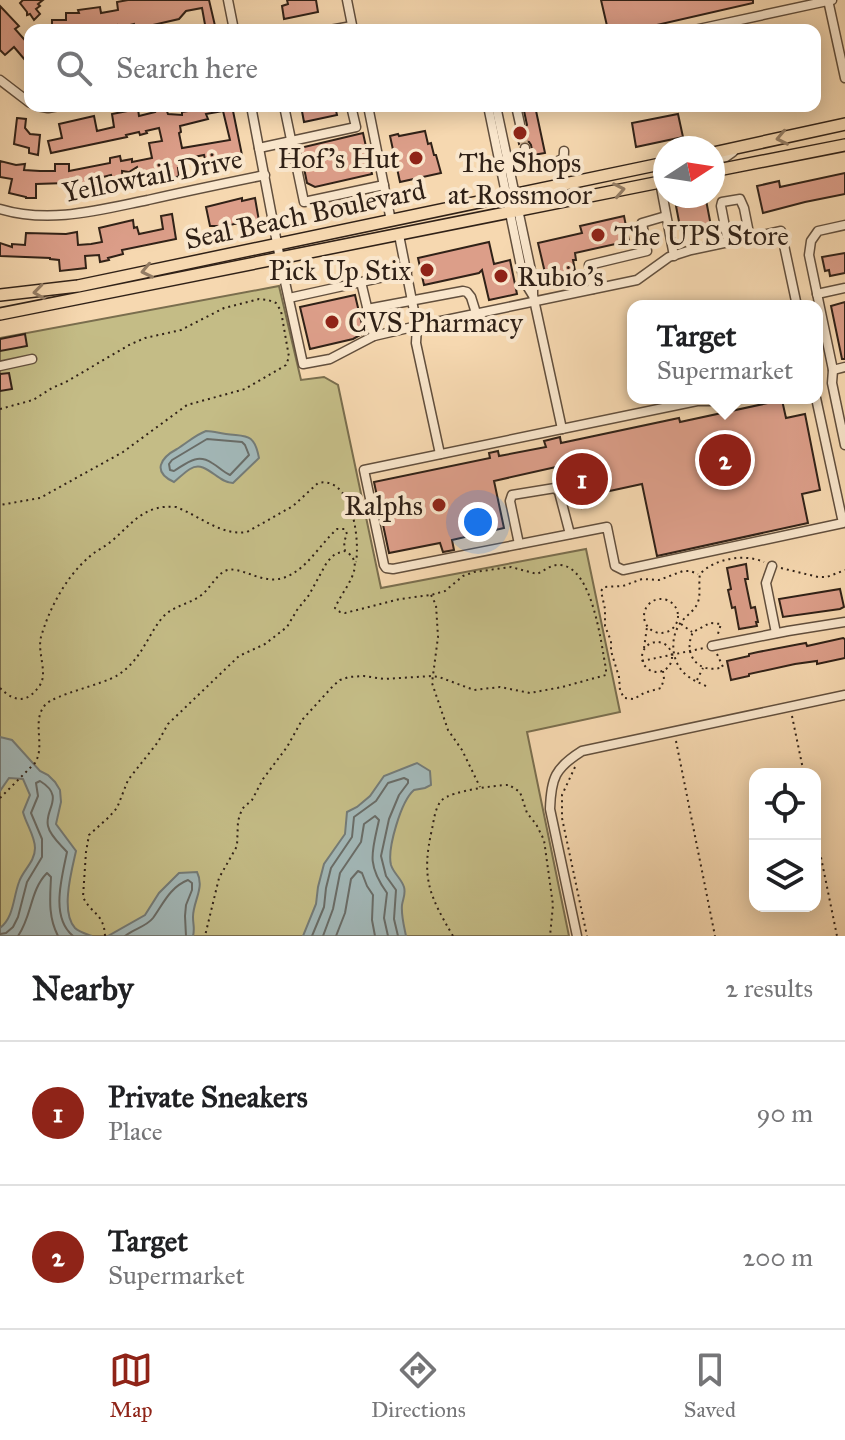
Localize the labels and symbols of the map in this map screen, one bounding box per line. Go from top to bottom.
marker: The Shops at Rossmoor [511,124,529,142]
one-way arrow [776,129,790,146]
north arrow [653,136,725,208]
street label: Yellowtail Drive [59,141,245,210]
place label: Hof's Hut [277,141,400,176]
place label: The Shops at Rossmoor [448,145,593,212]
marker: Hof's Hut [407,149,425,167]
street label: Seal Beach Boulevard [182,172,429,257]
one-way arrow [612,183,626,200]
place label: The UPS Store [614,218,789,253]
marker: The UPS Store [589,226,607,244]
place label: Pick Up Stix [269,253,412,288]
place label: Rubio's [517,259,604,294]
marker: Pick Up Stix [418,261,436,279]
one-way arrow [141,262,154,279]
marker: Rubio's [492,267,510,285]
one-way arrow [32,283,46,300]
place label: CVS Pharmacy [348,305,524,340]
marker: CVS Pharmacy [323,313,341,331]
pin: 2 [699,430,751,490]
pin: 1 [556,449,608,509]
place label: Ralphs [344,488,423,523]
marker: Ralphs [430,496,448,514]
your location [458,502,498,542]

